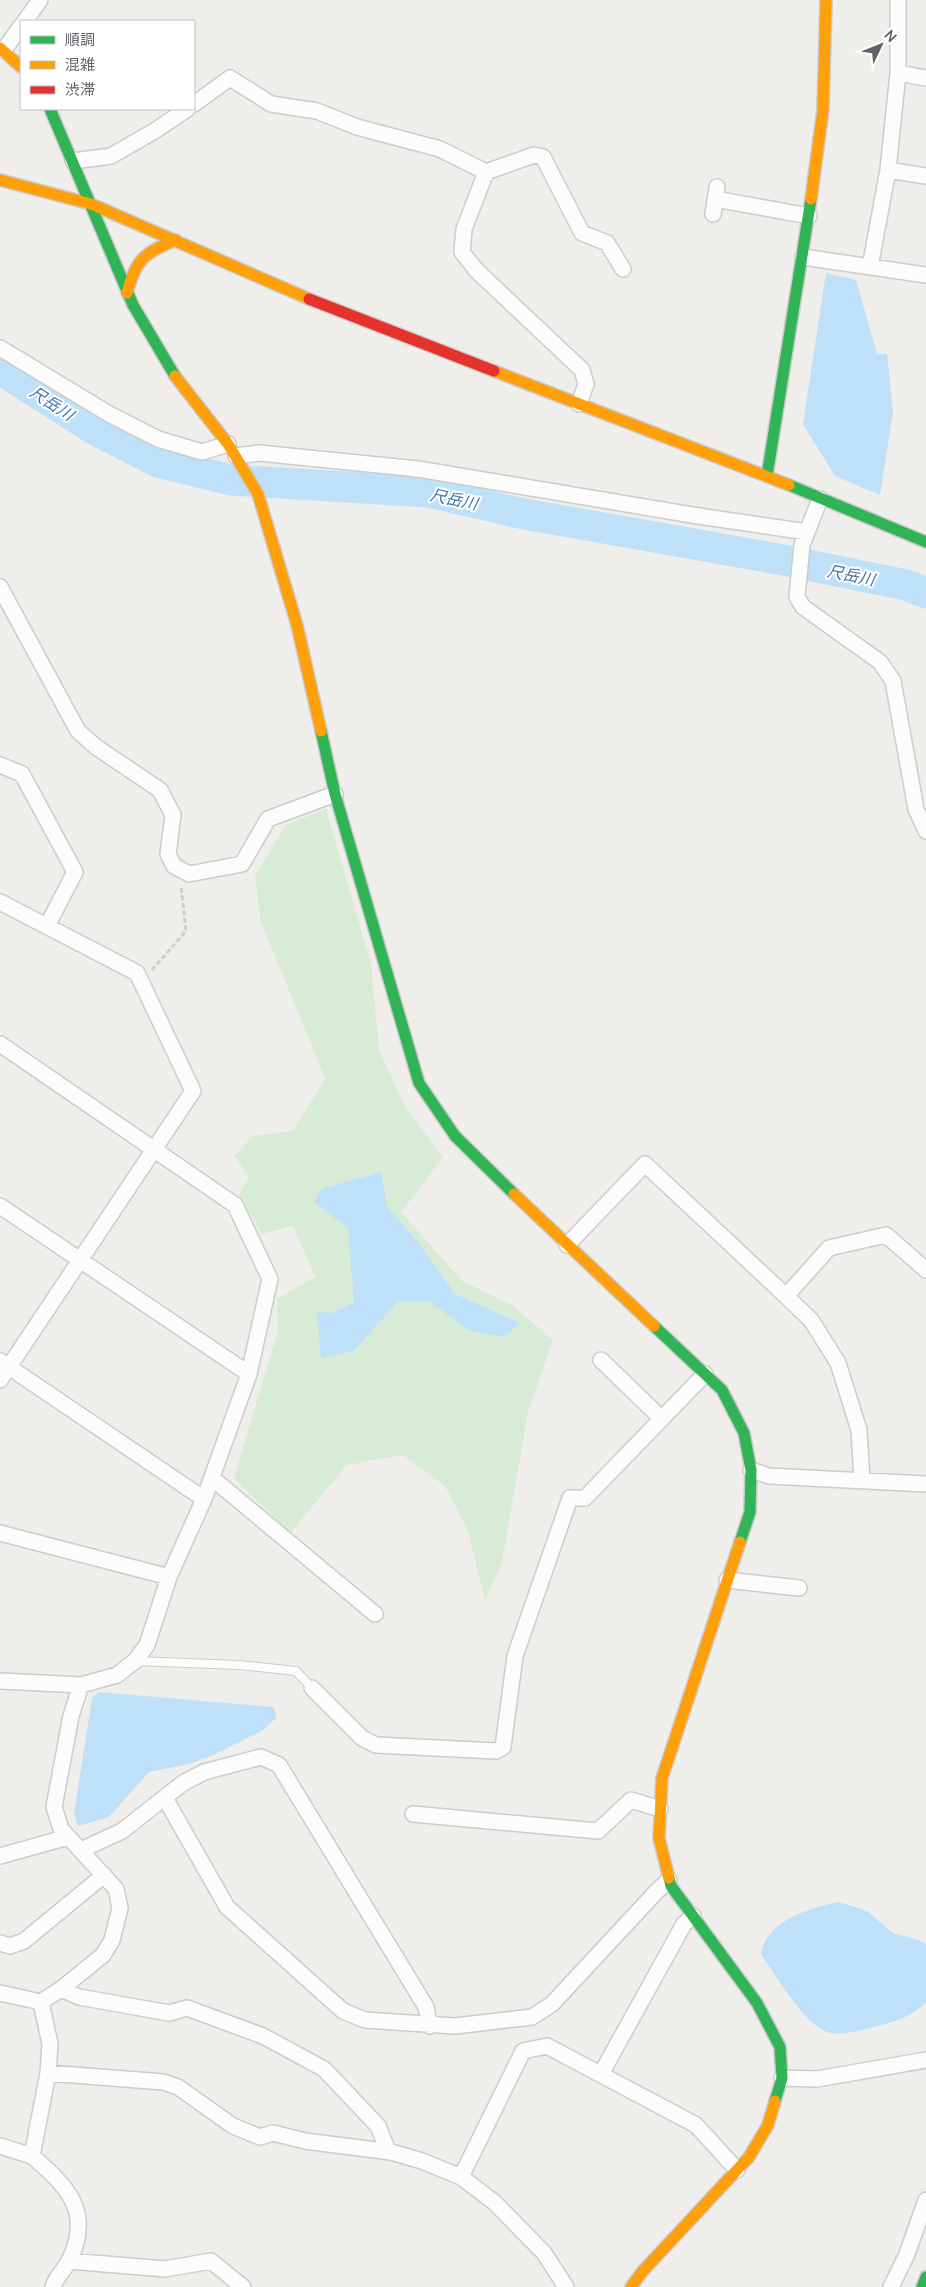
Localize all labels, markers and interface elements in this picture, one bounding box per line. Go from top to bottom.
legend [20,20,195,110]
north arrow [856,20,906,70]
text: N [880,26,901,46]
text: 順調 [65,29,95,50]
text: 混雑 [65,54,95,75]
text: 渋滞 [65,79,95,100]
water label: 尺岳川 [26,381,80,426]
water label: 尺岳川 [428,483,482,515]
water label: 尺岳川 [825,560,879,591]

